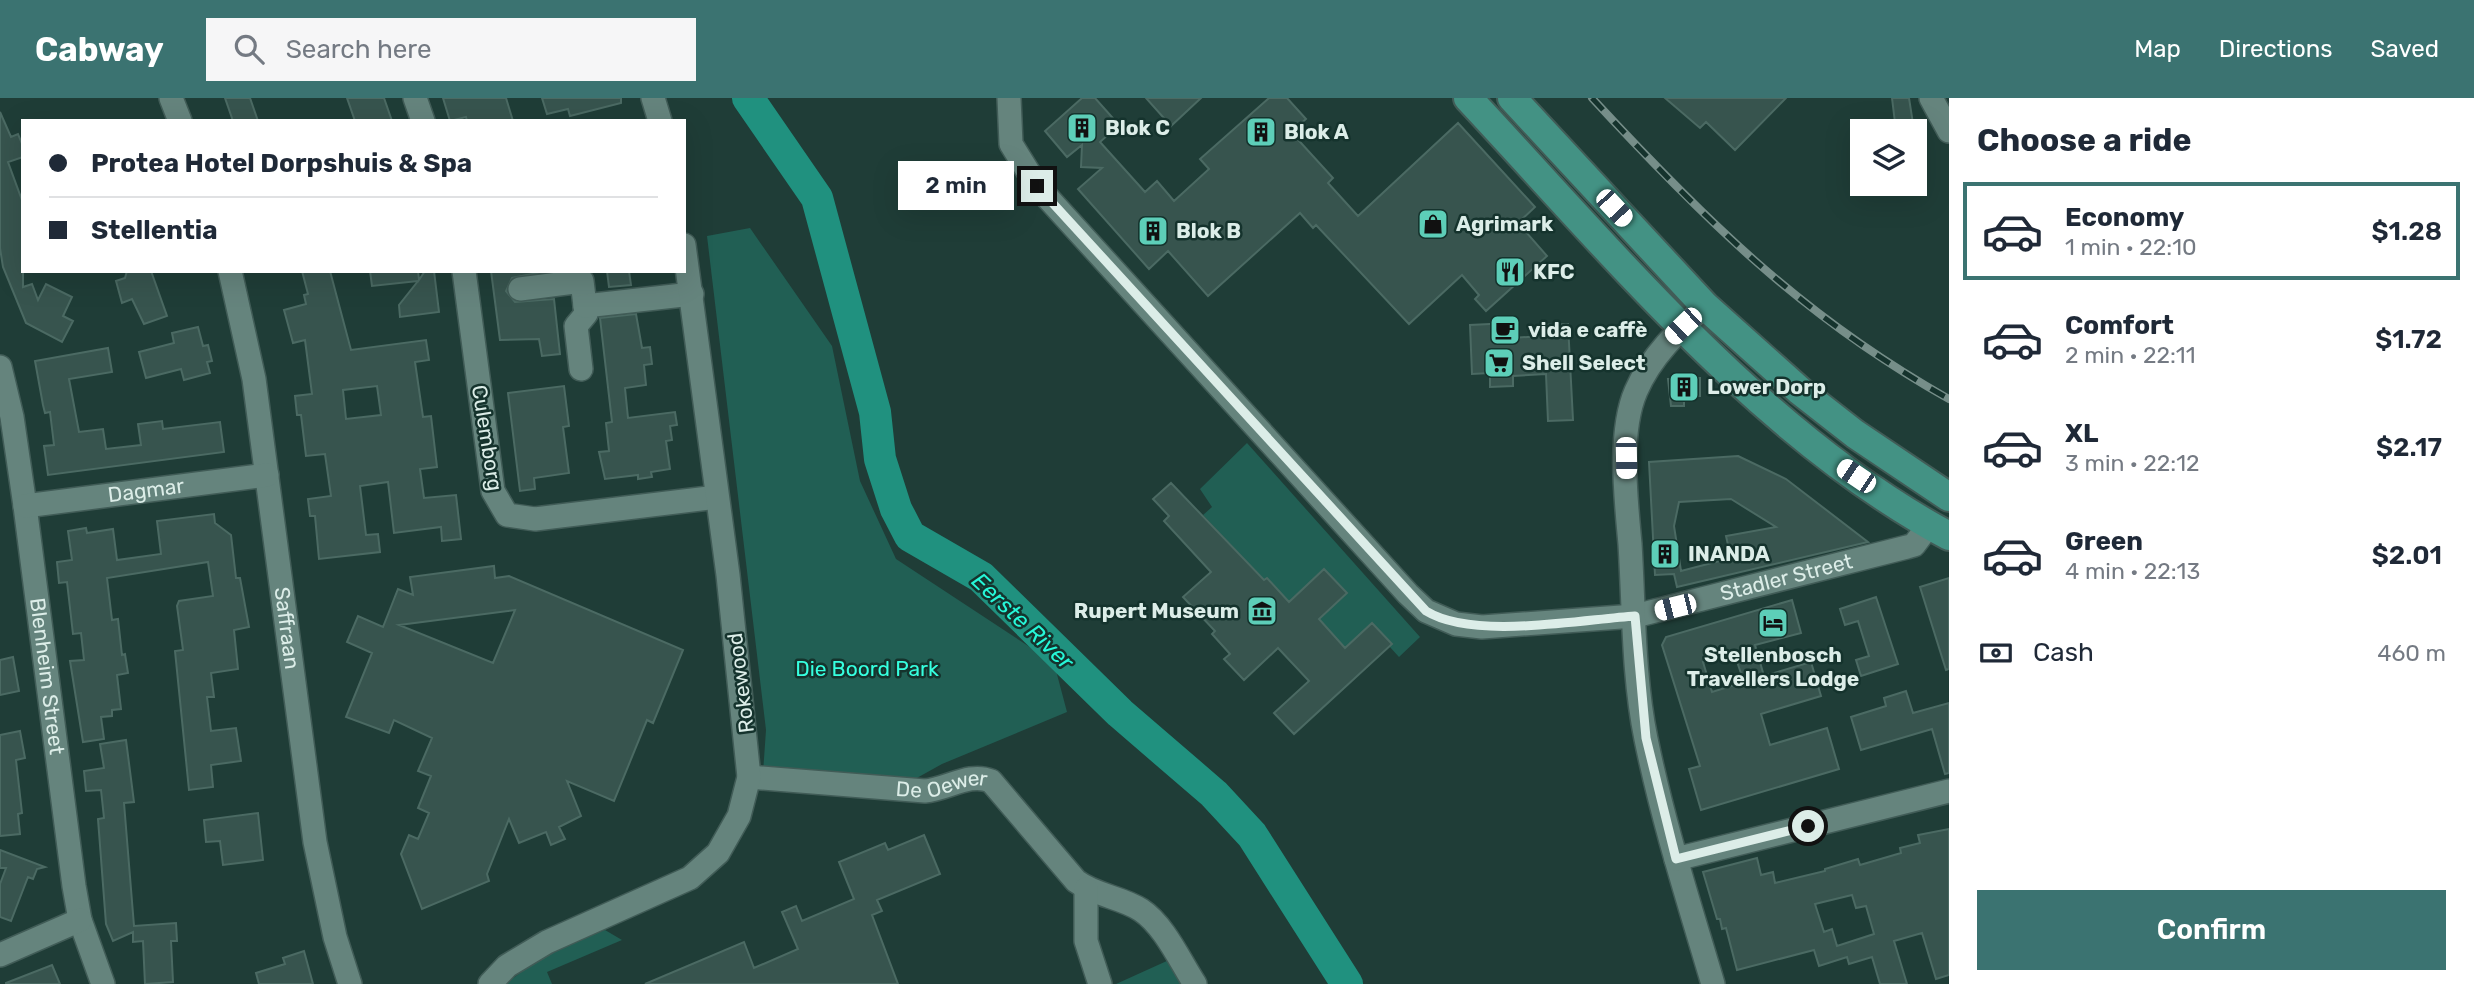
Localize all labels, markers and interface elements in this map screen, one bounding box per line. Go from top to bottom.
search box [206,18,696,81]
text: Cabway [35,30,164,69]
icon: search [230,30,268,68]
text: Search here [286,34,432,65]
text: Map [2134,35,2181,63]
text: Directions [2219,35,2332,63]
text: Saved [2370,35,2439,63]
building icon: Blok C [1065,111,1099,145]
place label: Blok C [1105,115,1170,140]
building icon: Blok A [1244,115,1278,149]
place label: Blok A [1284,119,1349,144]
map controls [1850,119,1927,196]
button: layers [1850,119,1927,196]
text: Choose a ride [1977,121,2191,159]
text: Protea Hotel Dorpshuis & Spa [91,148,472,179]
callout: 2 min [897,162,1012,210]
route end [1021,170,1053,202]
text: 2 min [925,171,987,199]
car [1592,185,1637,231]
icon: car [1981,200,2044,263]
text: Economy [2065,202,2184,233]
shop icon: Agrimark [1416,207,1450,241]
place label: Agrimark [1456,211,1554,236]
building icon: Blok B [1136,214,1170,248]
text: Stellentia [91,215,218,246]
text: $1.28 [2372,216,2442,247]
place label: Blok B [1176,218,1241,243]
text: 1 min · 22:10 [2065,233,2197,261]
restaurant icon: KFC [1493,255,1527,289]
place label: KFC [1533,259,1575,284]
car [1661,304,1706,348]
icon: car [1981,308,2044,371]
text: Comfort [2065,310,2174,341]
cafe icon: vida e caffè [1488,313,1522,347]
place label: vida e caffè [1528,317,1648,342]
text: $1.72 [2375,324,2442,355]
text: 2 min · 22:11 [2065,341,2196,369]
supermarket icon: Shell Select [1482,346,1516,380]
place label: Shell Select [1522,350,1646,375]
building icon: Lower Dorp [1667,370,1701,404]
place label: Lower Dorp [1707,374,1826,399]
street label: Culemborg [467,383,508,493]
icon: car [1981,416,2044,479]
text: XL [2065,418,2098,449]
text: $2.17 [2376,432,2442,463]
car [1616,437,1637,479]
text: 3 min · 22:12 [2065,449,2200,477]
car [1833,456,1880,496]
street label: Dagmar [106,473,186,507]
icon: car [1981,524,2044,587]
text: Green [2065,526,2143,557]
building icon: INANDA [1648,537,1682,571]
text: $2.01 [2372,540,2442,571]
place label: INANDA [1688,541,1770,566]
street label: Stadler Street [1717,548,1855,606]
text: 4 min · 22:13 [2065,557,2200,585]
water label: Eerste River [966,567,1081,676]
street label: Saffraan [270,585,305,671]
car [1653,592,1698,622]
museum icon: Rupert Museum [1245,594,1279,628]
street label: Blenheim Street [25,596,70,756]
place label: Rupert Museum [1074,598,1239,623]
hotel icon: Stellenbosch Travellers Lodge [1756,606,1790,640]
street label: Rokewood [722,632,759,735]
icon: cash [1977,634,2015,672]
text: Cash [2033,637,2094,668]
text: 460 m [2377,639,2446,667]
place label: Stellenbosch Travellers Lodge [1687,642,1859,691]
park label: Die Boord Park [795,656,939,681]
street label: De Oewer [895,765,989,803]
route start [1792,810,1824,842]
button: Confirm [1977,890,2446,970]

